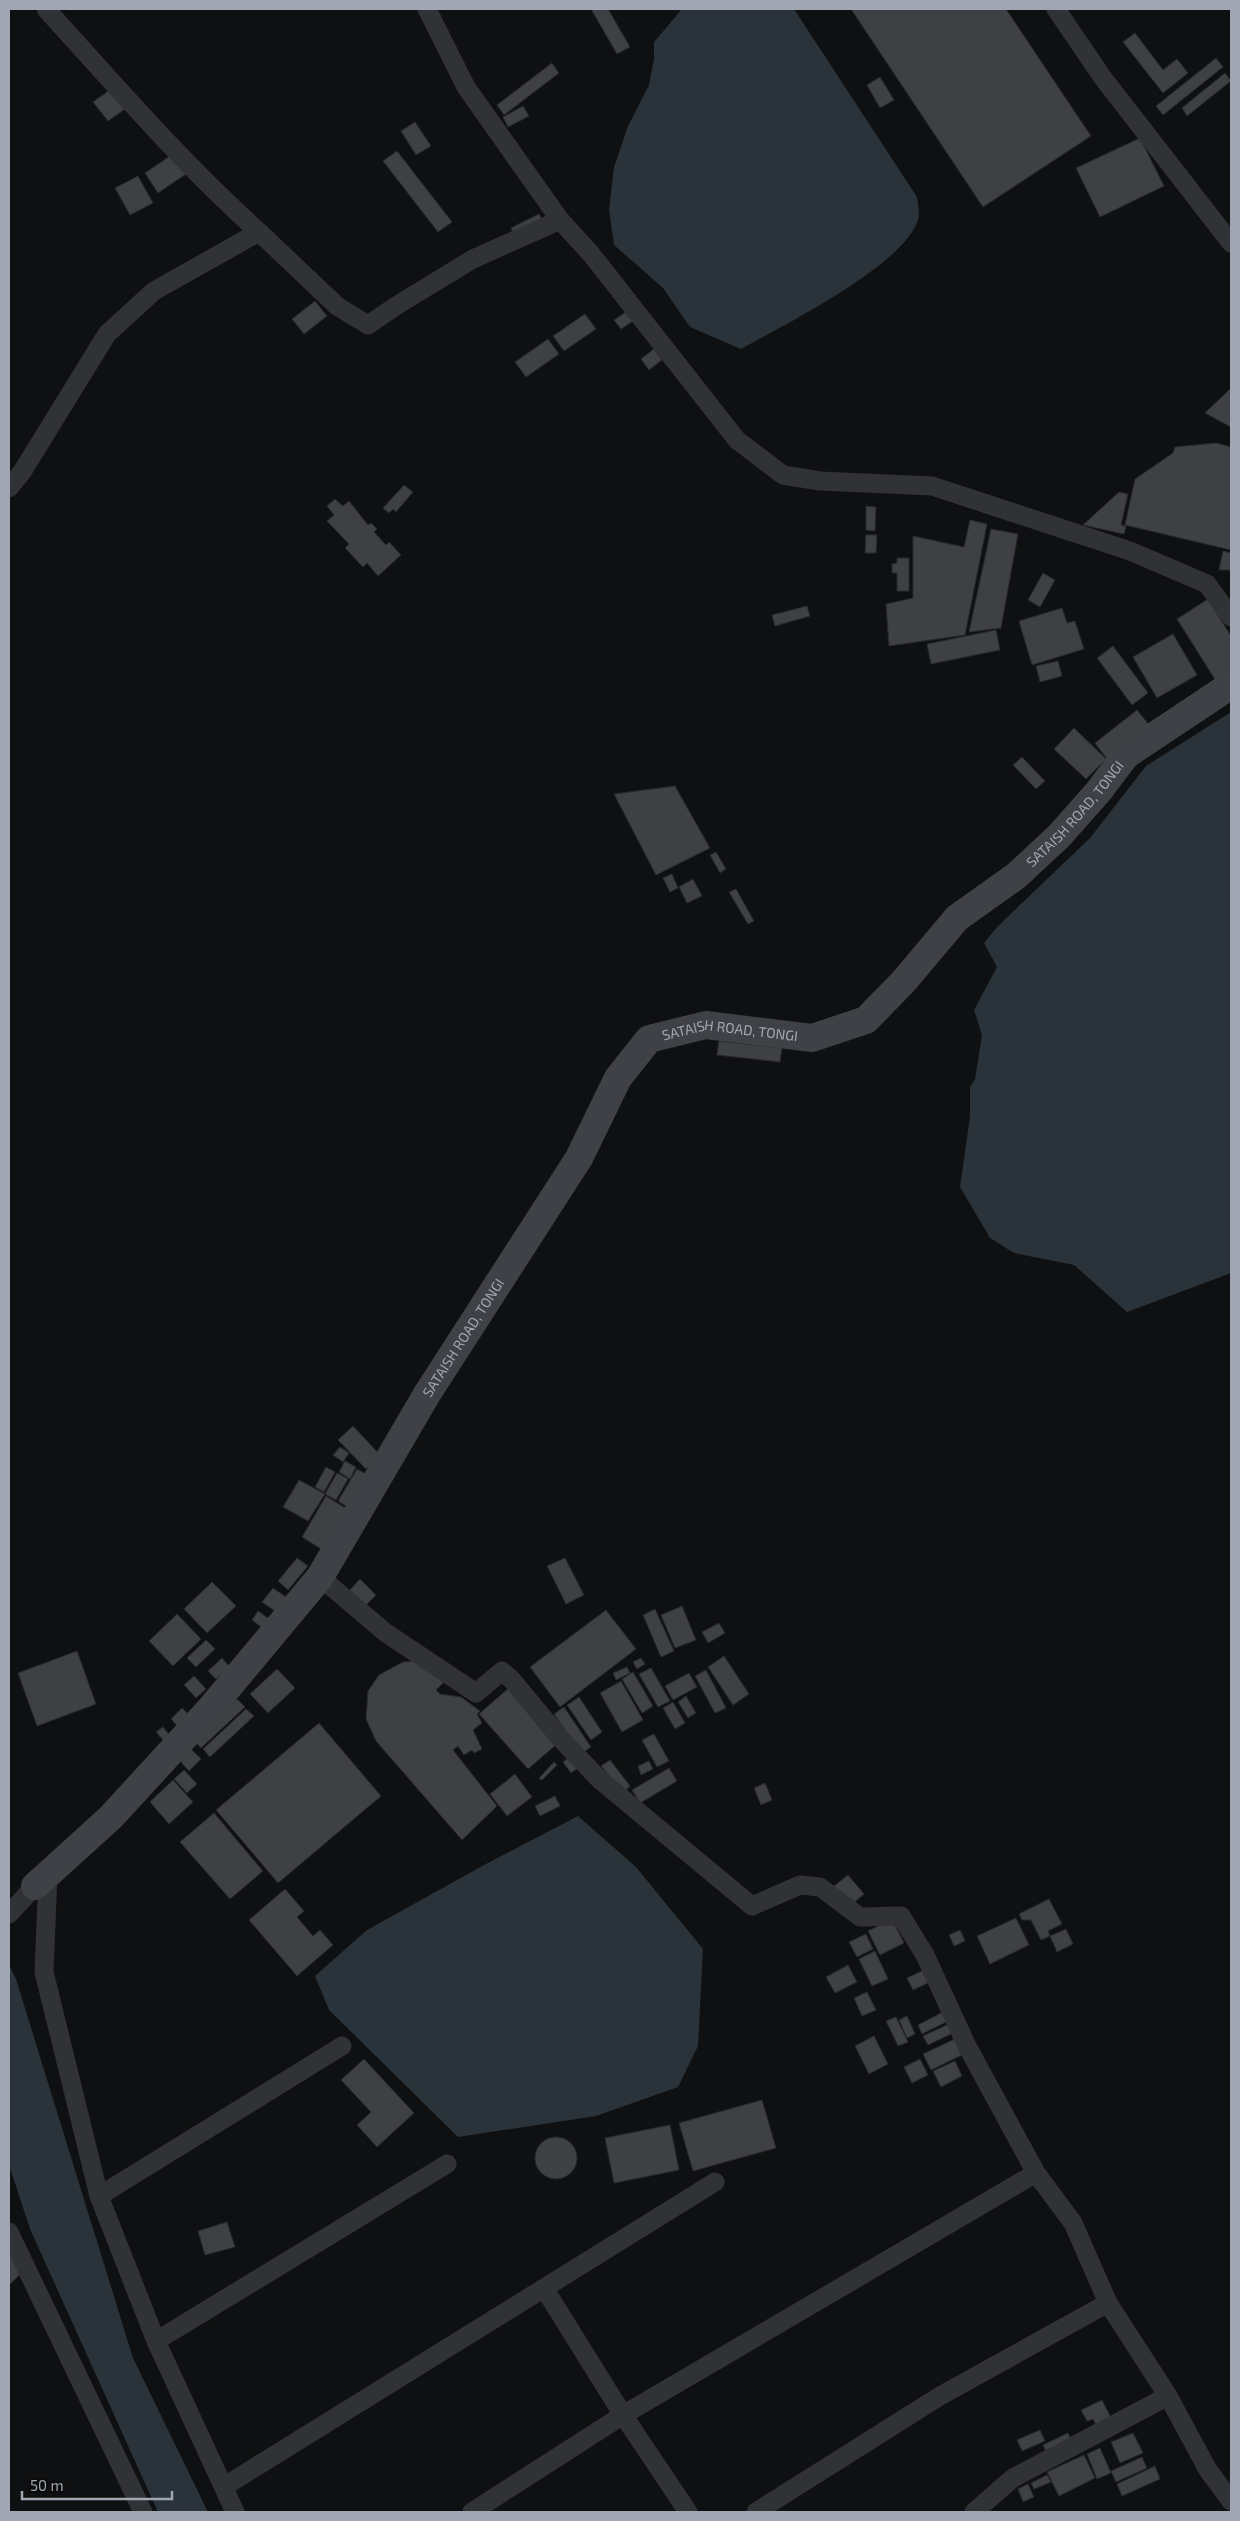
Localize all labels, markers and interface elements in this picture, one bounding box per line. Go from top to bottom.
street label: SATAISH ROAD, TONGI [1022,757,1127,870]
street label: SATAISH ROAD, TONGI [660,1016,799,1044]
street label: SATAISH ROAD, TONGI [419,1275,507,1400]
scale bar [22,2468,172,2500]
text: 50 m [30,2476,64,2494]

